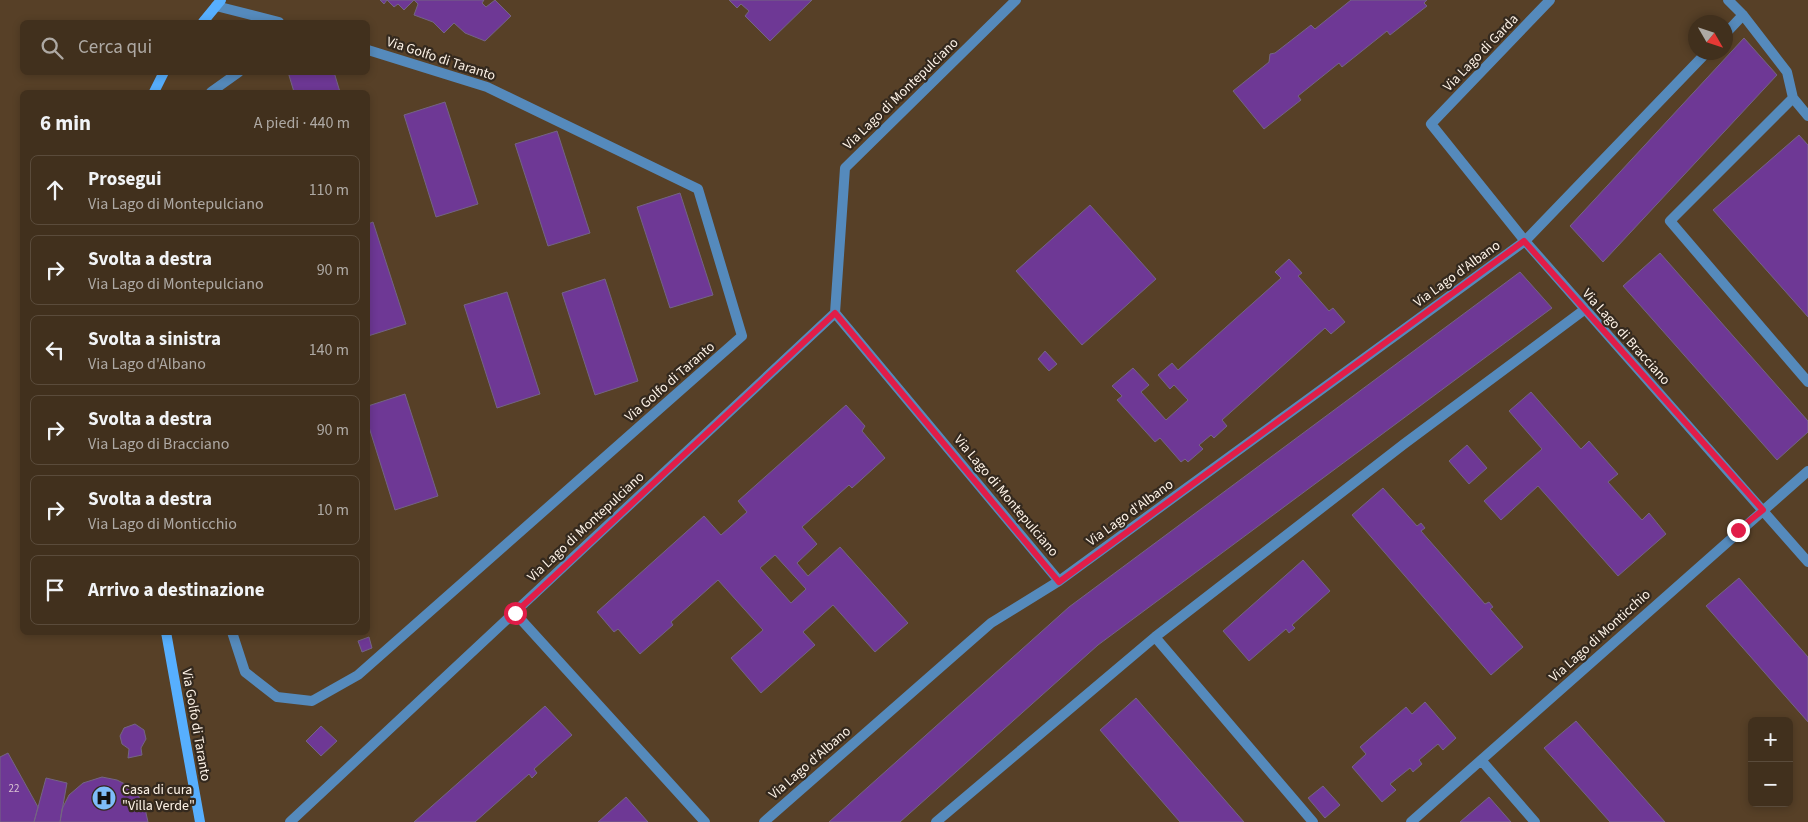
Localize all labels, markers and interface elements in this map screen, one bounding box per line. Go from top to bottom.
street label: Via Lago di Garda [1439,10,1523,96]
north arrow [1688,15,1733,60]
search box [20,20,370,75]
street label: Via Golfo di Taranto [384,32,498,86]
street label: Via Lago di Montepulciano [839,33,963,155]
icon: search [38,34,66,62]
text: Cerca qui [78,34,152,61]
text: 6 min [40,108,91,138]
text: A piedi · 440 m [254,112,350,134]
text: Prosegui [88,166,161,193]
icon: ahead [41,176,69,204]
text: 110 m [309,179,349,201]
text: Via Lago di Montepulciano [88,193,264,215]
street label: Via Lago d'Albano [1409,236,1505,312]
text: Svolta a destra [88,246,212,273]
icon: right [41,256,69,284]
text: 90 m [317,259,349,281]
text: Via Lago di Montepulciano [88,273,264,295]
street label: Via Lago di Bracciano [1577,284,1675,390]
text: Svolta a sinistra [88,326,221,353]
icon: left [41,336,69,364]
street label: Via Golfo di Taranto [621,337,719,427]
text: 140 m [309,339,349,361]
text: Via Lago d'Albano [88,353,206,375]
text: Svolta a destra [88,406,212,433]
icon: right [41,416,69,444]
text: 90 m [317,419,349,441]
street label: Via Lago di Montepulciano [949,431,1063,561]
text: Via Lago di Bracciano [88,433,229,455]
street label: Via Lago di Montepulciano [523,467,649,587]
street label: Via Lago d'Albano [1082,475,1178,551]
text: Svolta a destra [88,486,212,513]
icon: right [41,496,69,524]
text: 10 m [317,499,349,521]
text: Via Lago di Monticchio [88,513,237,535]
route end [1727,519,1750,542]
icon: arrive [41,576,69,604]
text: Arrivo a destinazione [88,577,265,604]
street label: Via Lago di Monticchio [1545,585,1655,687]
route start [504,602,527,625]
street label: Via Golfo di Taranto [176,667,216,783]
map controls [1748,717,1793,807]
button: + [1748,717,1793,762]
street label: Via Lago d'Albano [765,722,855,804]
button: − [1748,762,1793,807]
place label: Casa di cura "Villa Verde" [122,780,195,816]
house number: 22 [9,781,19,796]
hospital icon: Casa di cura "Villa Verde" [91,785,117,811]

